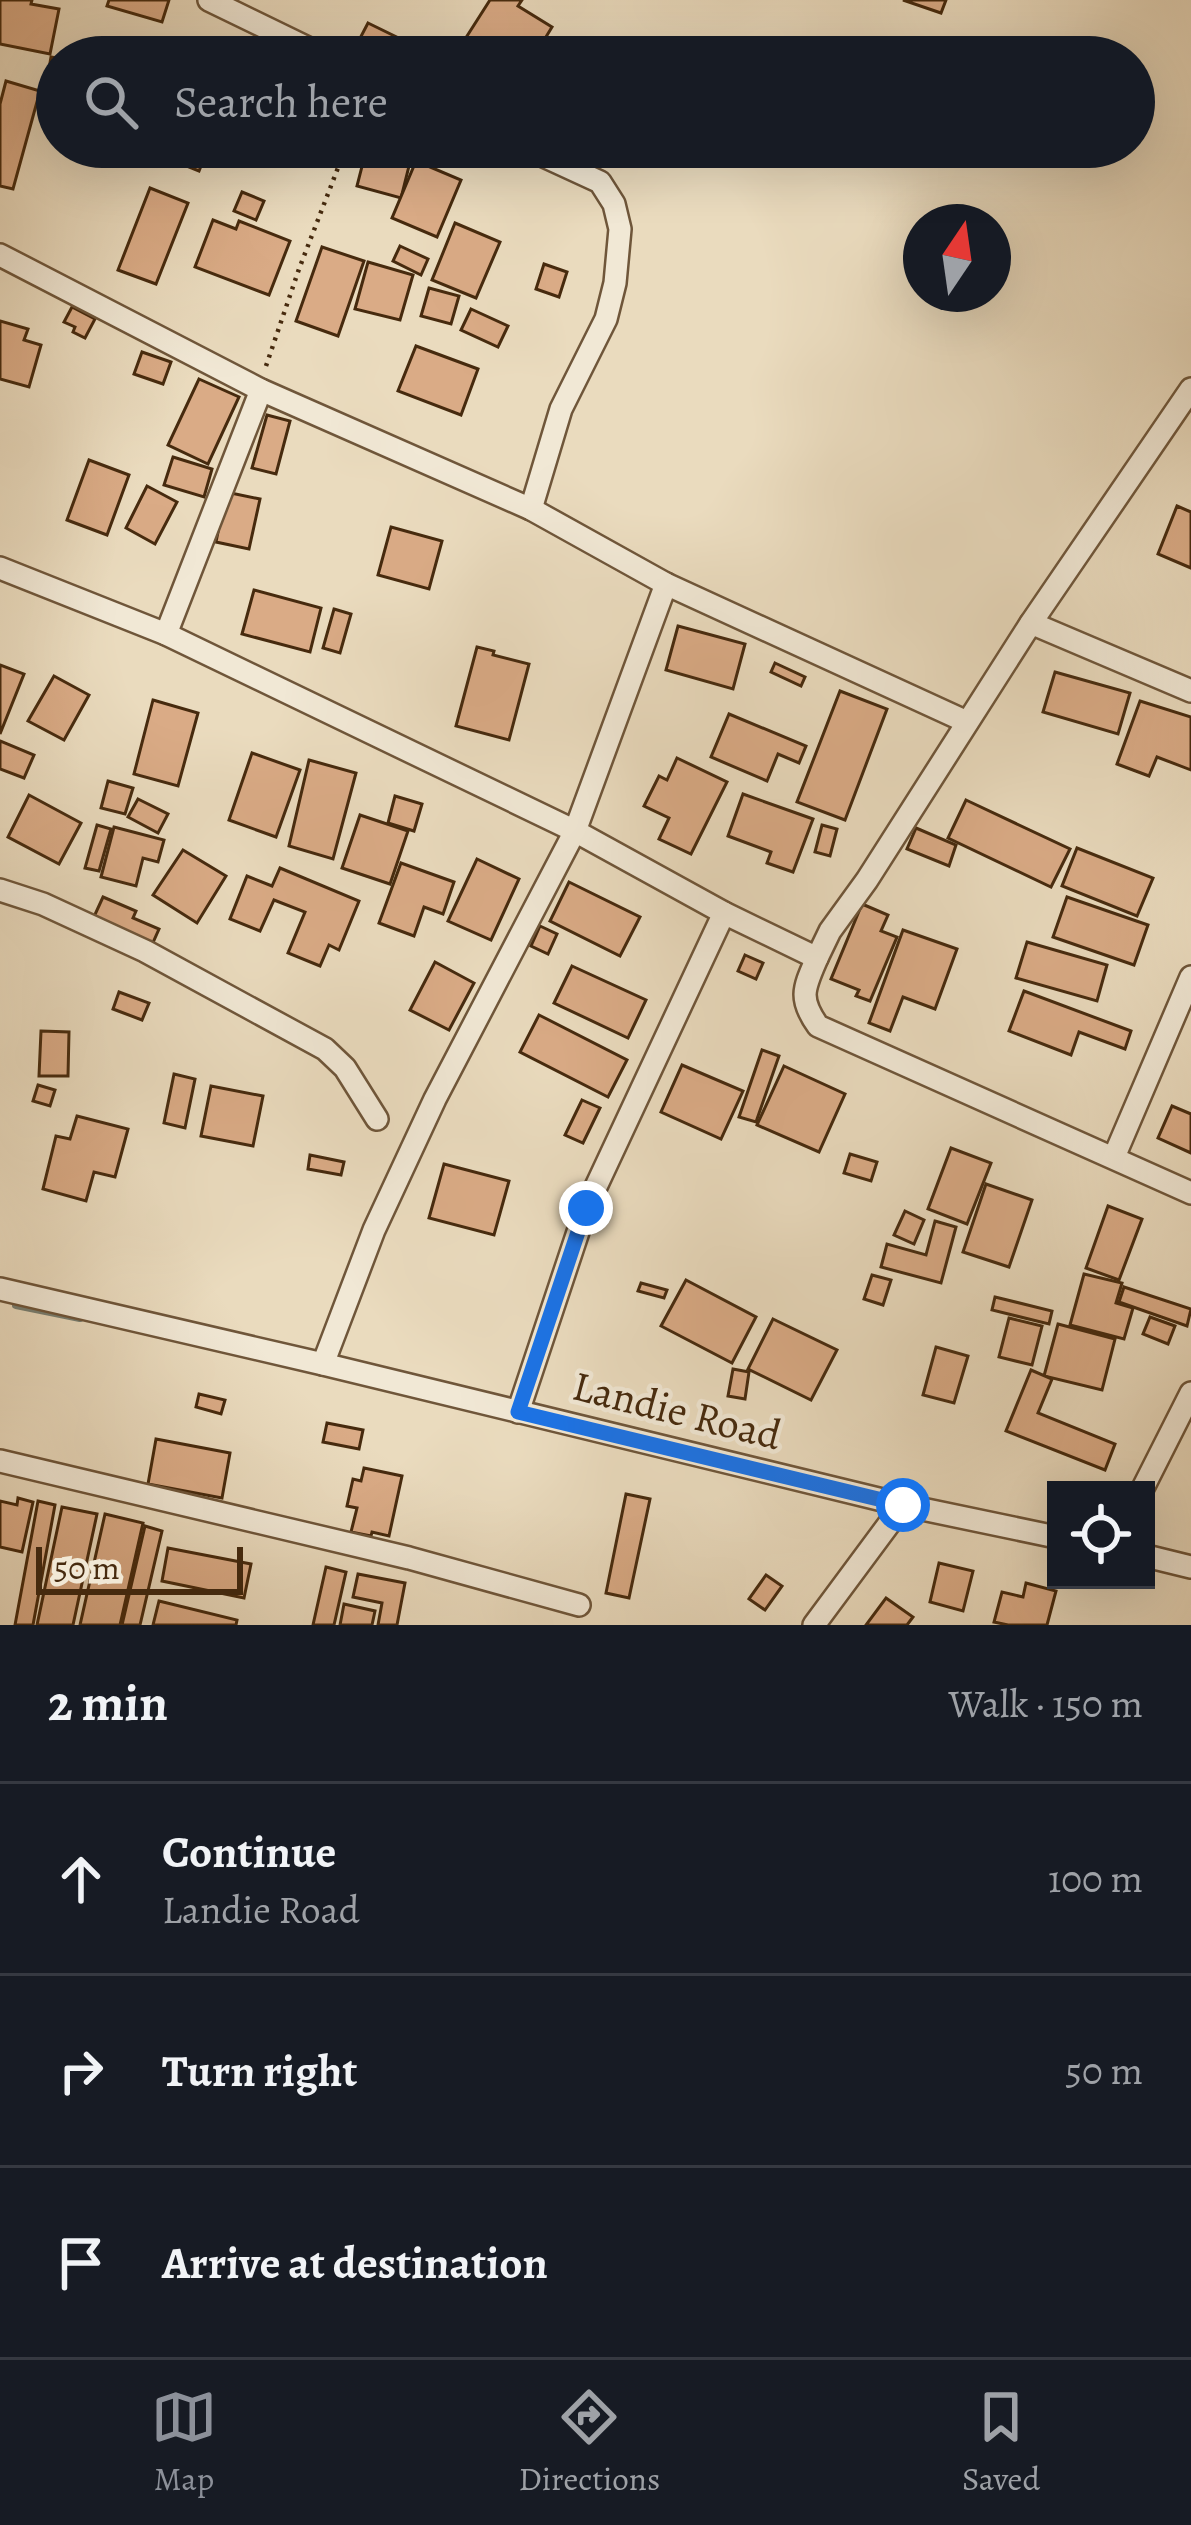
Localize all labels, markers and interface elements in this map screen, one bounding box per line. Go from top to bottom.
search box [36,36,1155,168]
icon: search [78,69,144,135]
text: Search here [174,71,388,133]
north arrow [903,204,1011,312]
route end [559,1181,613,1235]
street label: Landie Road [567,1357,788,1464]
route start [876,1478,930,1532]
map controls [1047,1481,1155,1589]
button: locate [1047,1481,1155,1589]
scale bar [36,1541,243,1594]
text: 50 m [54,1545,120,1590]
text: 2 min [48,1668,168,1738]
text: Walk · 150 m [948,1677,1143,1730]
text: Continue [162,1821,336,1883]
icon: ahead [48,1846,114,1912]
text: 100 m [1048,1852,1143,1905]
text: Landie Road [162,1883,360,1936]
icon: right [48,2038,114,2104]
text: Turn right [162,2040,357,2102]
text: 50 m [1065,2044,1143,2097]
icon: arrive [48,2230,114,2296]
text: Arrive at destination [162,2232,548,2294]
tab: Map [151,2384,217,2501]
tab: Directions [519,2384,660,2501]
tab: Saved [962,2384,1040,2501]

